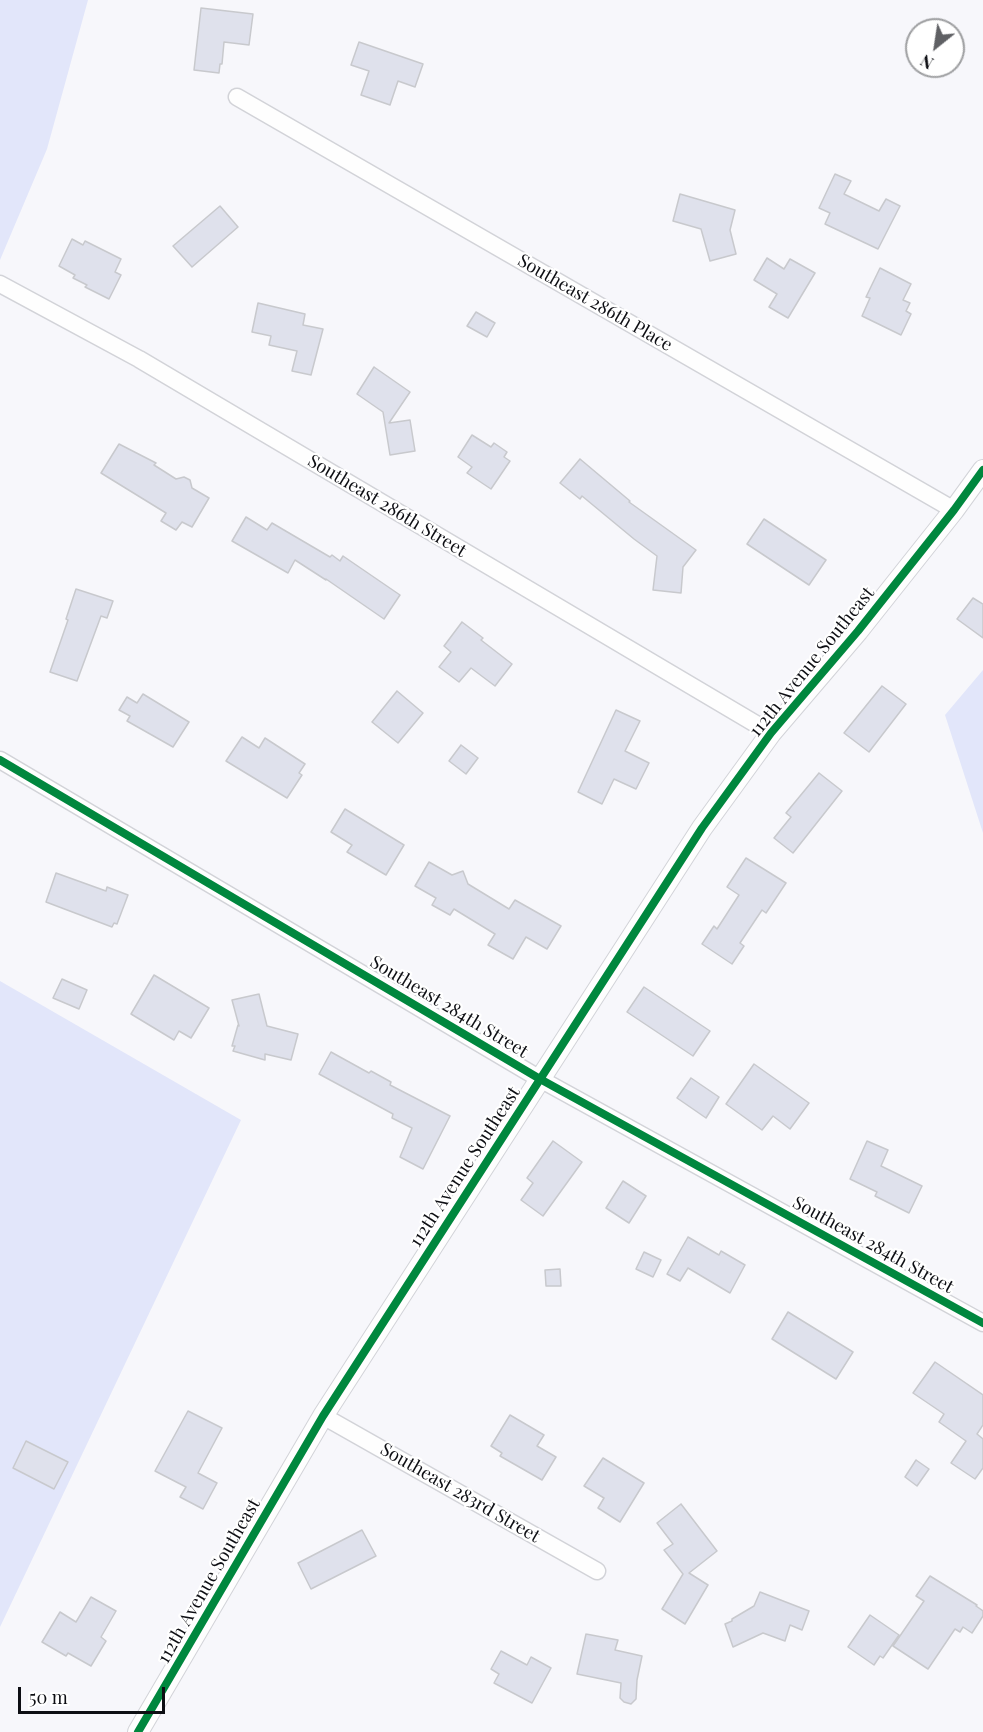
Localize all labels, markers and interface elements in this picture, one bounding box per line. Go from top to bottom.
north arrow [905,18,965,78]
text: N [916,50,937,74]
street label: Southeast 286th Place [514,250,676,356]
street label: Southeast 286th Street [304,450,470,562]
street label: 112th Avenue Southeast [745,583,879,741]
street label: Southeast 284th Street [366,951,532,1063]
street label: 112th Avenue Southeast [405,1083,525,1251]
street label: Southeast 284th Street [789,1192,957,1298]
street label: Southeast 283rd Street [376,1438,544,1548]
street label: 112th Avenue Southeast [153,1495,265,1667]
scale bar [21,1675,168,1713]
text: 50 m [29,1685,68,1709]

